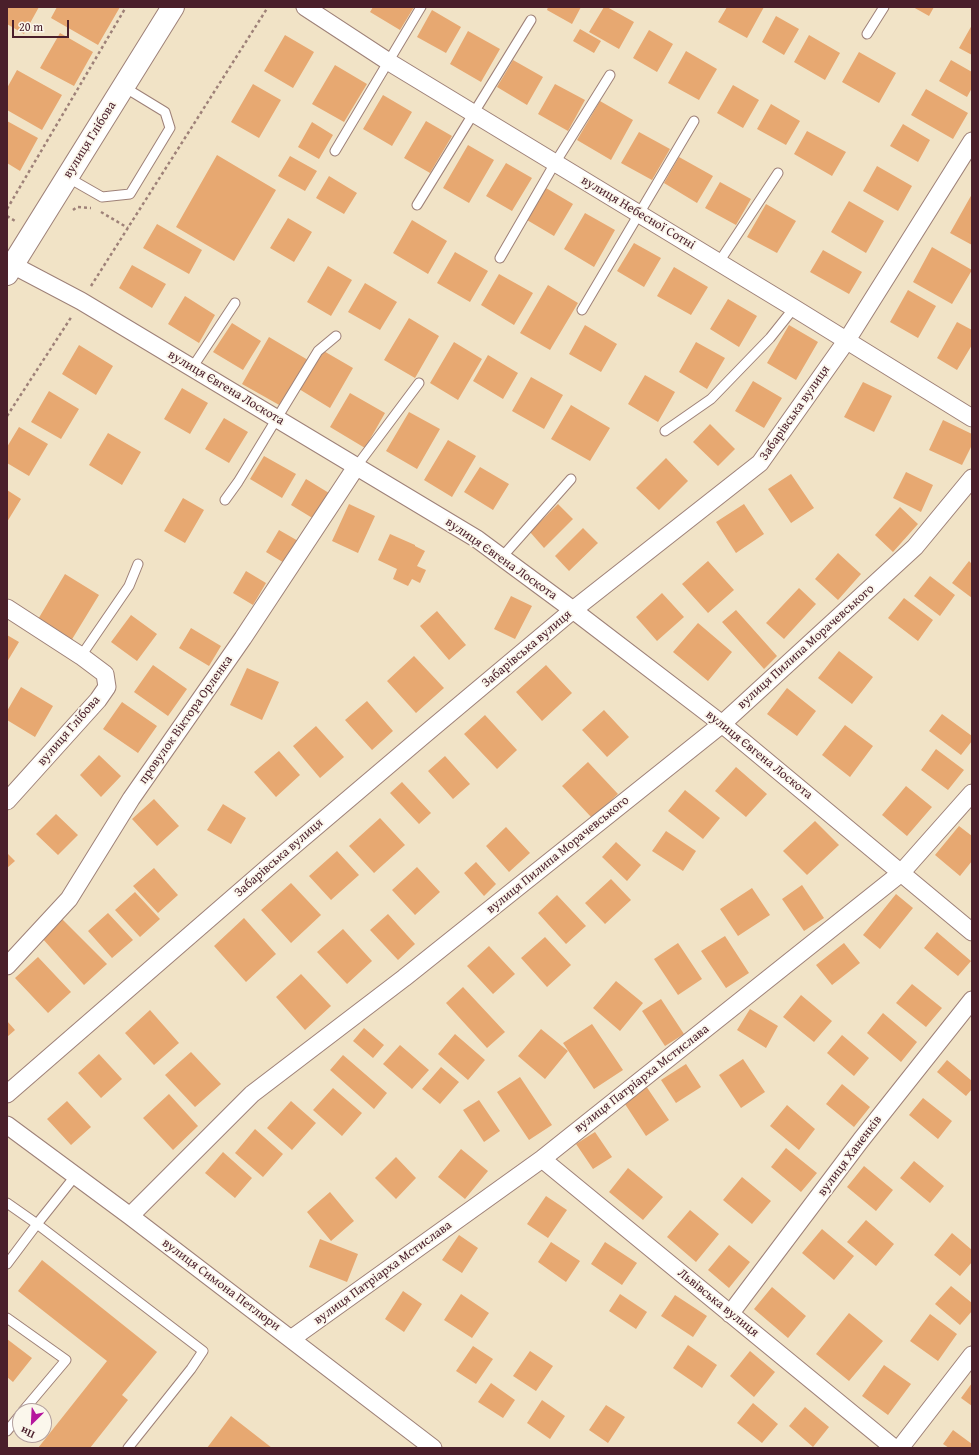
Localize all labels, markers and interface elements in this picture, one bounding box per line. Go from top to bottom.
scale bar [14,12,71,38]
text: 20 m [19,18,43,35]
street label: вулиця Глібова [60,99,120,181]
street label: вулиця Небесної Сотні [578,173,698,253]
street label: вулиця Євгена Лоскота [165,347,287,429]
street label: Забарівська вулиця [756,363,834,463]
street label: вулиця Євгена Лоскота [442,514,560,604]
street label: вулиця Пилипа Морачевського [734,581,878,713]
street label: Забарівська вулиця [479,607,575,691]
street label: провулок Віктора Орленка [136,653,236,787]
street label: вулиця Глібова [34,693,104,769]
street label: вулиця Євгена Лоскота [702,707,816,803]
street label: вулиця Пилипа Морачевського [484,793,632,917]
street label: Забарівська вулиця [231,815,327,901]
street label: вулиця Патріарха Мстислава [572,1022,712,1136]
street label: вулиця Ханенків [815,1113,885,1199]
street label: вулиця Патріарха Мстислава [311,1218,455,1328]
street label: вулиця Симона Петлюри [159,1235,283,1335]
street label: Львівська вулиця [674,1265,762,1341]
north arrow [12,1403,52,1443]
text: Пн [18,1423,37,1443]

